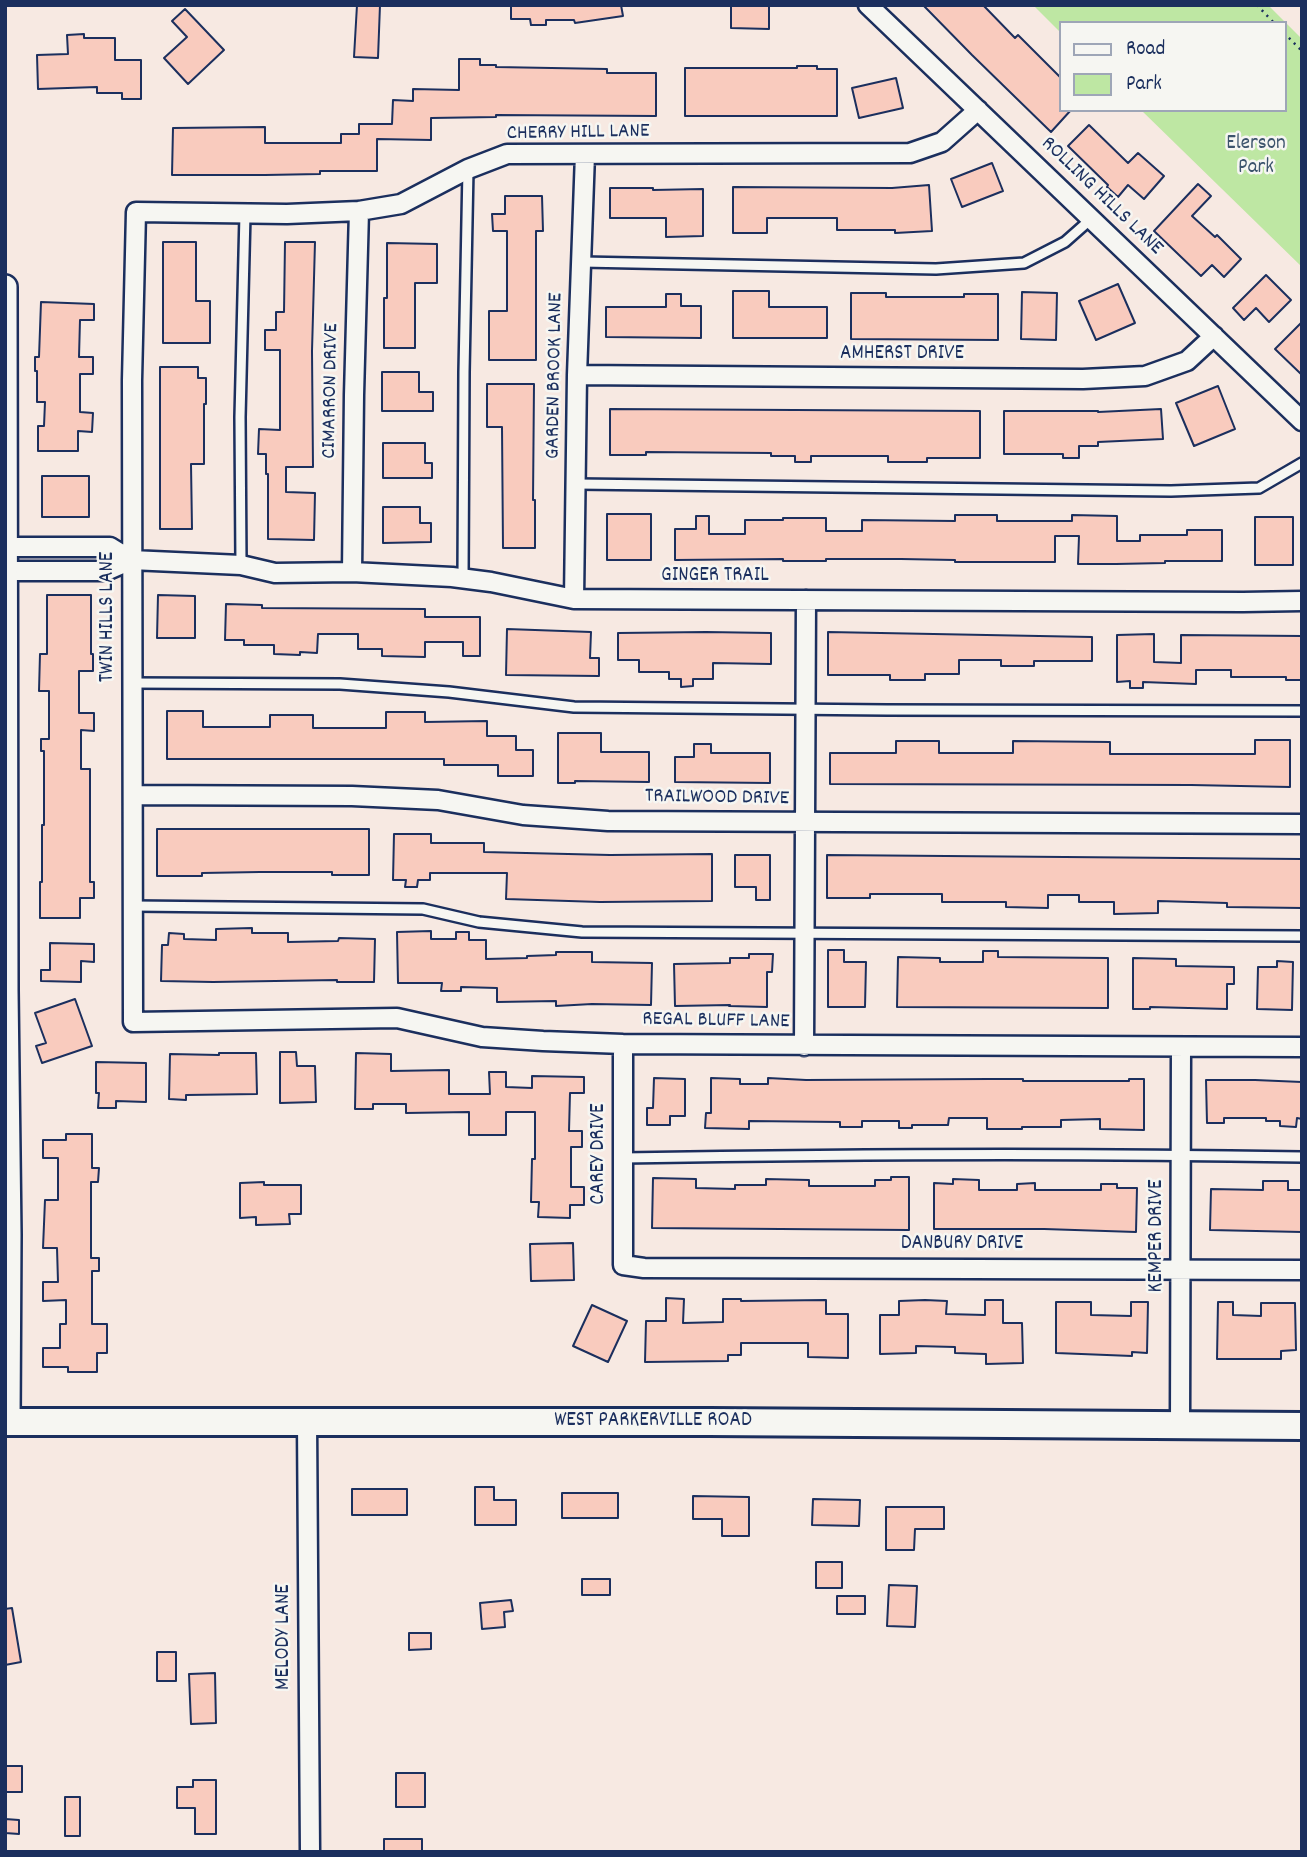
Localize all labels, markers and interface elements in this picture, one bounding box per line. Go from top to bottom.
legend [1058,21,1286,112]
text: Road [1126,35,1165,65]
text: Park [1126,70,1162,100]
street label: CHERRY HILL LANE [506,120,650,148]
street label: ROLLING HILLS LANE [1035,132,1167,262]
park label: Elerson Park [1226,132,1286,182]
street label: GARDEN BROOK LANE [542,292,570,460]
street label: CIMARRON DRIVE [318,323,346,459]
street label: AMHERST DRIVE [840,342,964,368]
street label: TWIN HILLS LANE [96,552,122,682]
street label: GINGER TRAIL [661,564,769,590]
street label: TRAILWOOD DRIVE [645,785,789,813]
street label: REGAL BLUFF LANE [642,1008,790,1036]
street label: CAREY DRIVE [587,1103,613,1205]
street label: KEMPER DRIVE [1145,1180,1171,1292]
street label: DANBURY DRIVE [901,1232,1023,1258]
street label: WEST PARKERVILLE ROAD [554,1409,752,1435]
street label: MELODY LANE [272,1584,298,1690]

